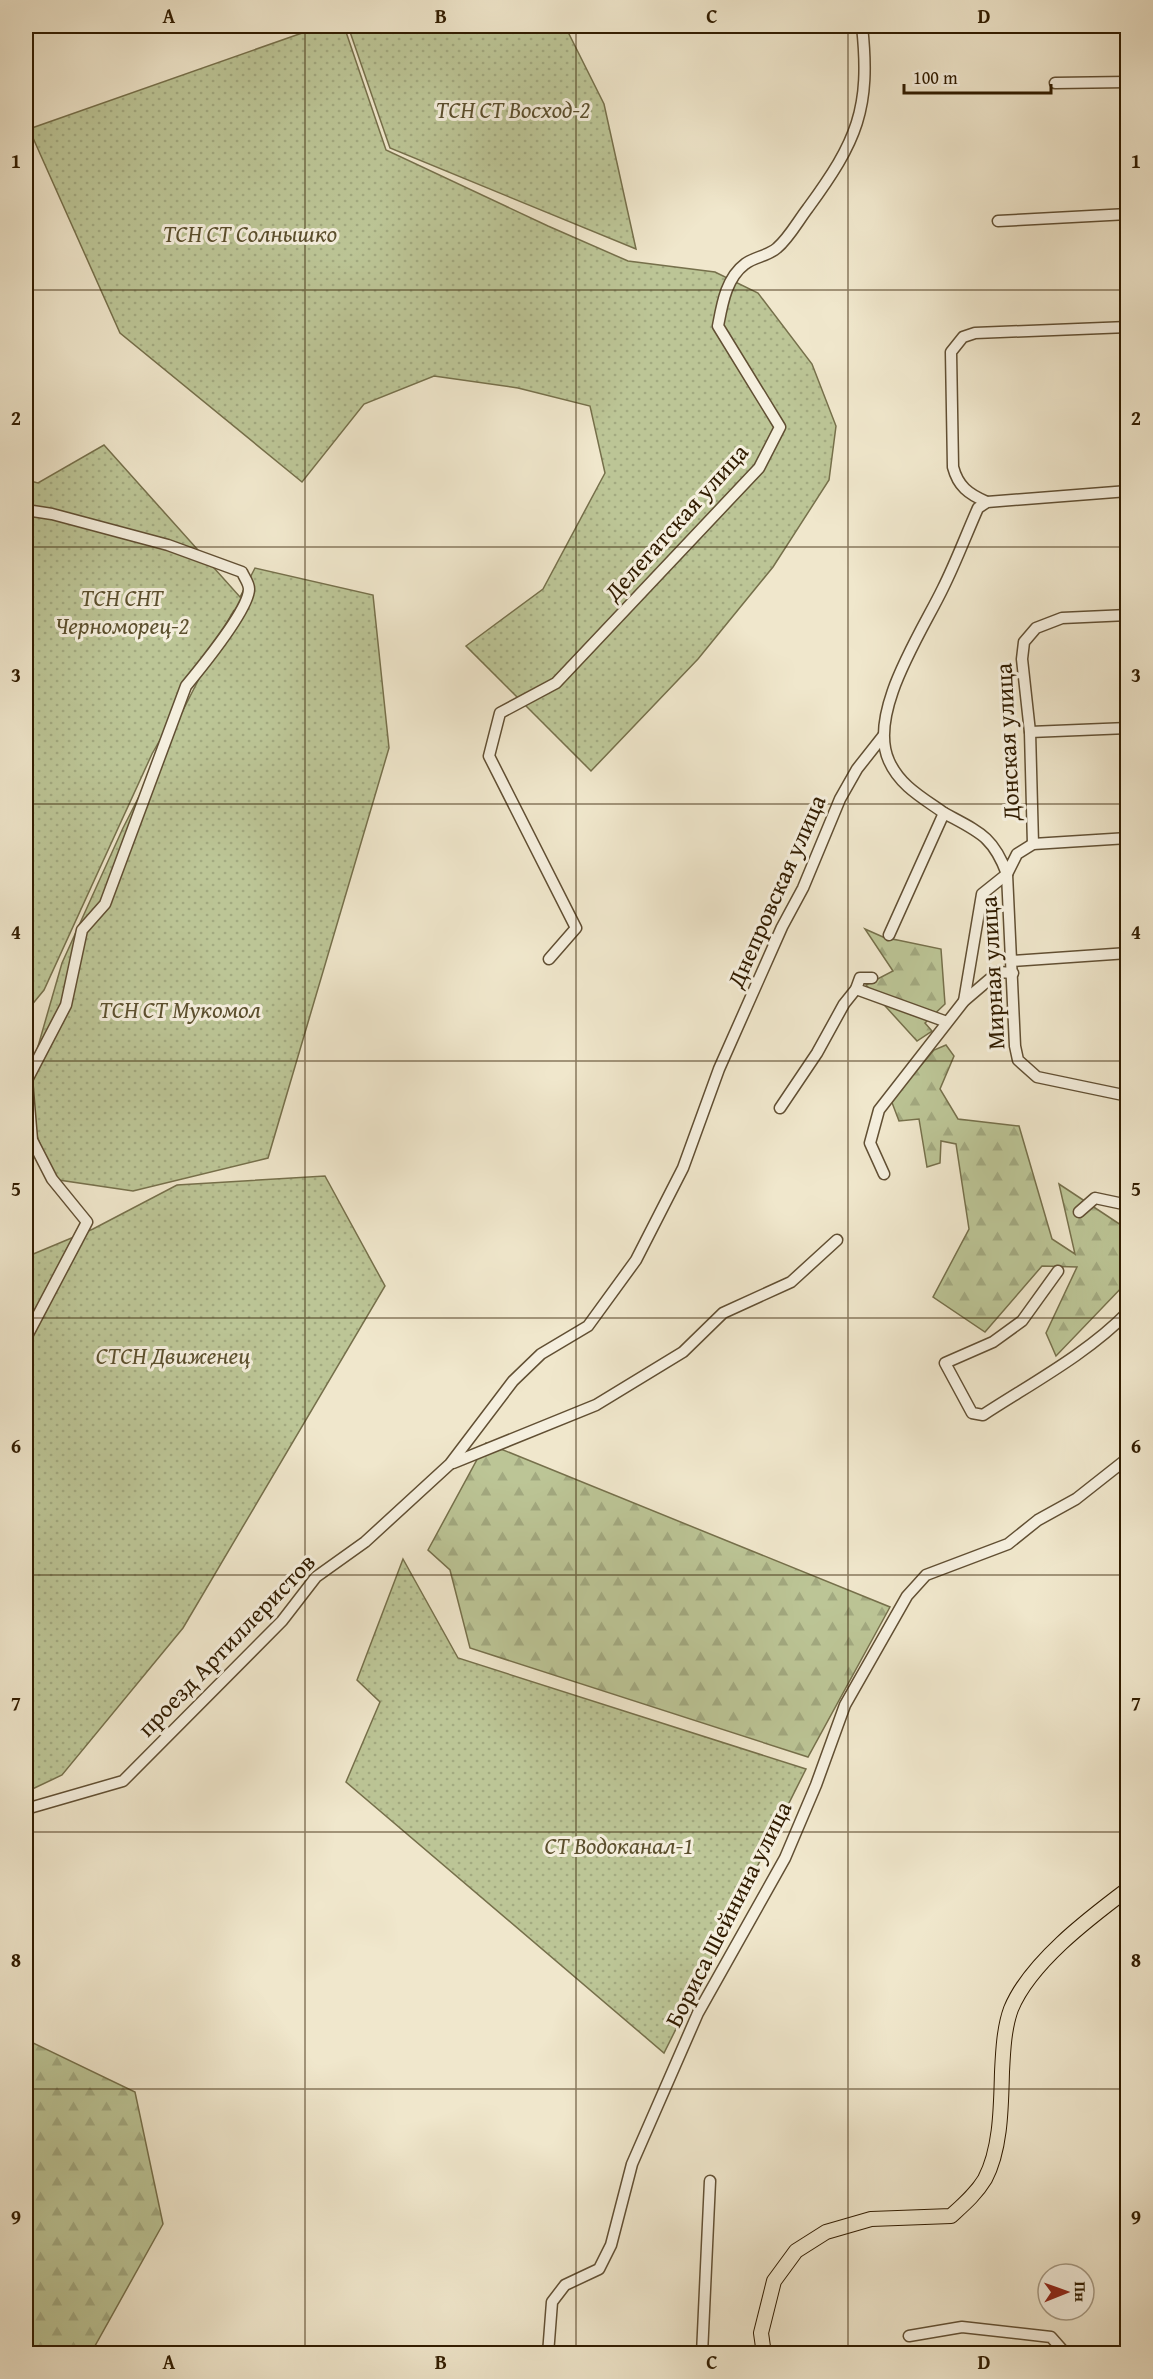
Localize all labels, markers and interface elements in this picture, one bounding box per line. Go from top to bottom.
text: A [163,1,176,30]
text: B [435,1,447,30]
text: C [706,1,718,30]
text: D [977,1,991,30]
scale bar [904,57,1051,95]
text: 100 m [913,64,958,91]
park label: ТСН СТ Восход-2 [436,92,590,127]
text: 1 [11,146,21,175]
text: 1 [1131,146,1141,175]
park label: ТСН СТ Солнышко [163,216,337,251]
text: 2 [11,403,21,432]
text: 2 [1131,403,1141,432]
street label: Делегатская улица [595,435,757,609]
park label: ТСН СНТ Черноморец-2 [55,580,189,643]
text: 3 [11,660,21,689]
text: 3 [1131,660,1141,689]
street label: Донская улица [985,661,1029,823]
street label: Днепровская улица [717,788,834,994]
street label: Мирная улица [970,895,1013,1051]
text: 4 [11,917,21,946]
text: 4 [1131,917,1141,946]
park label: ТСН СТ Мукомол [99,992,261,1027]
text: 5 [11,1174,21,1203]
text: 5 [1131,1174,1141,1203]
park label: СТСН Движенец [96,1338,250,1373]
text: 6 [11,1431,21,1460]
text: 6 [1131,1431,1141,1460]
street label: проезд Артиллеристов [129,1545,323,1745]
text: 7 [11,1688,21,1717]
text: 7 [1131,1688,1141,1717]
street label: Бориса Шейнина улица [656,1794,801,2033]
park label: СТ Водоканал-1 [545,1828,693,1863]
text: 8 [11,1945,21,1974]
text: 8 [1131,1945,1141,1974]
text: 9 [11,2202,21,2231]
text: 9 [1131,2202,1141,2231]
north arrow [1036,2262,1096,2322]
text: Пн [1069,2281,1093,2302]
text: A [163,2347,176,2376]
text: B [435,2347,447,2376]
text: C [706,2347,718,2376]
text: D [977,2347,991,2376]

